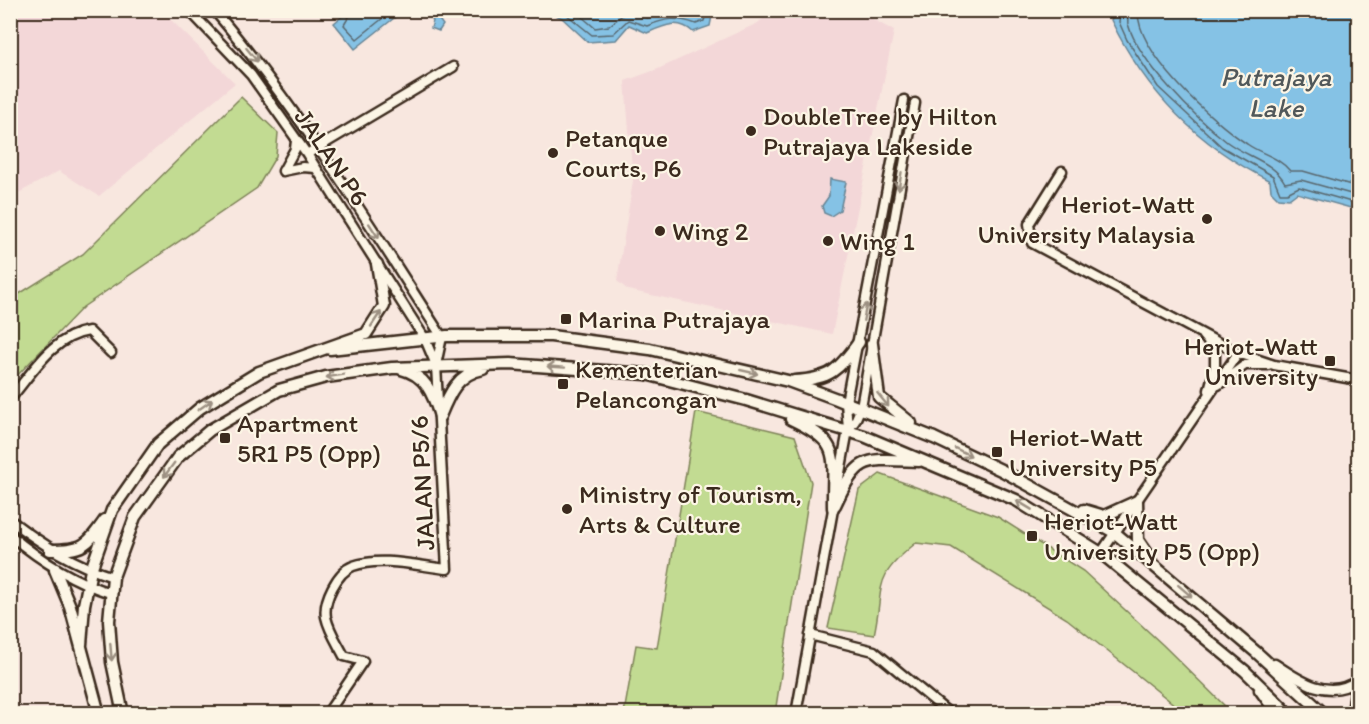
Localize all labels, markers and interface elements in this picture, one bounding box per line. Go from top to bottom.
one-way arrow [245,47,258,63]
water label: Putrajaya Lake [1220,60,1333,124]
place label: DoubleTree by Hilton Putrajaya Lakeside [763,100,997,162]
street label: JALAN P6 [288,102,376,212]
place label: Petanque Courts, P6 [565,122,682,184]
marker: DoubleTree by Hilton Putrajaya Lakeside [744,124,758,138]
marker: Petanque Courts, P6 [546,146,560,160]
one-way arrow [894,171,905,191]
place label: Heriot-Watt University Malaysia [977,188,1195,250]
marker: Heriot-Watt University Malaysia [1200,212,1214,226]
place label: Wing 2 [672,215,749,247]
one-way arrow [368,222,380,239]
marker: Wing 2 [653,224,667,238]
place label: Wing 1 [840,225,915,257]
marker: Wing 1 [821,234,835,248]
place label: Marina Putrajaya [578,303,770,335]
one-way arrow [860,303,871,322]
one-way arrow [371,311,383,328]
marker: Marina Putrajaya [559,312,573,326]
place label: Heriot-Watt University [1184,330,1318,392]
place label: Kementerian Pelancongan [575,353,718,415]
marker: Heriot-Watt University [1323,354,1337,368]
one-way arrow [546,361,566,372]
one-way arrow [739,366,758,378]
one-way arrow [325,371,345,382]
marker: Kementerian Pelancongan [556,377,570,391]
one-way arrow [877,392,890,408]
one-way arrow [196,399,212,411]
place label: Apartment 5R1 P5 (Opp) [237,407,381,469]
street label: JALAN P5/6 [402,415,442,551]
place label: Heriot-Watt University P5 [1009,421,1157,483]
marker: Apartment 5R1 P5 (Opp) [218,431,232,445]
marker: Heriot-Watt University P5 [990,445,1004,459]
one-way arrow [954,447,972,459]
one-way arrow [163,462,175,478]
place label: Ministry of Tourism, Arts & Culture [579,478,802,540]
one-way arrow [1016,498,1033,510]
marker: Ministry of Tourism, Arts & Culture [560,502,574,516]
place label: Heriot-Watt University P5 (Opp) [1044,505,1260,567]
marker: Heriot-Watt University P5 (Opp) [1025,529,1039,543]
one-way arrow [1177,584,1192,598]
one-way arrow [106,641,117,661]

